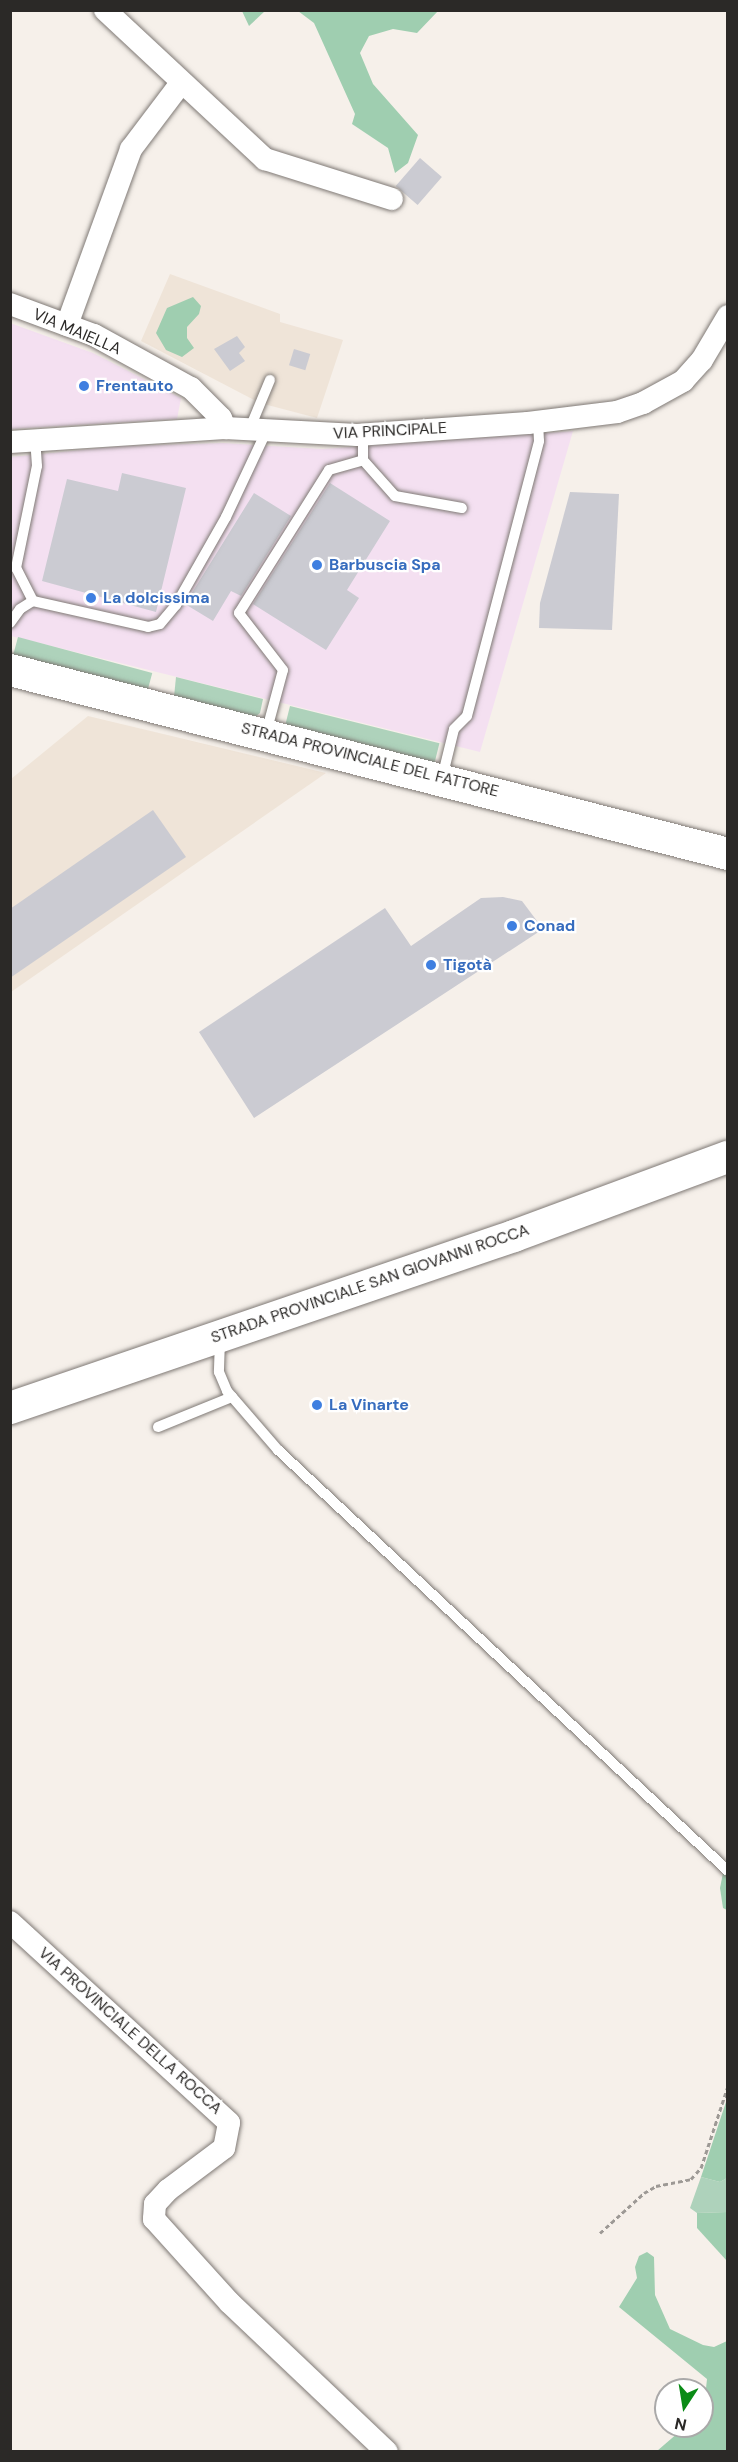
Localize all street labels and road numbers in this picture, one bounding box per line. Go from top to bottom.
street label: VIA MAIELLA [30,305,124,359]
street label: VIA PRINCIPALE [333,418,447,444]
street label: STRADA PROVINCIALE DEL FATTORE [239,719,501,801]
street label: STRADA PROVINCIALE SAN GIOVANNI ROCCA [208,1220,532,1348]
street label: VIA PROVINCIALE DELLA ROCCA [34,1944,226,2118]

